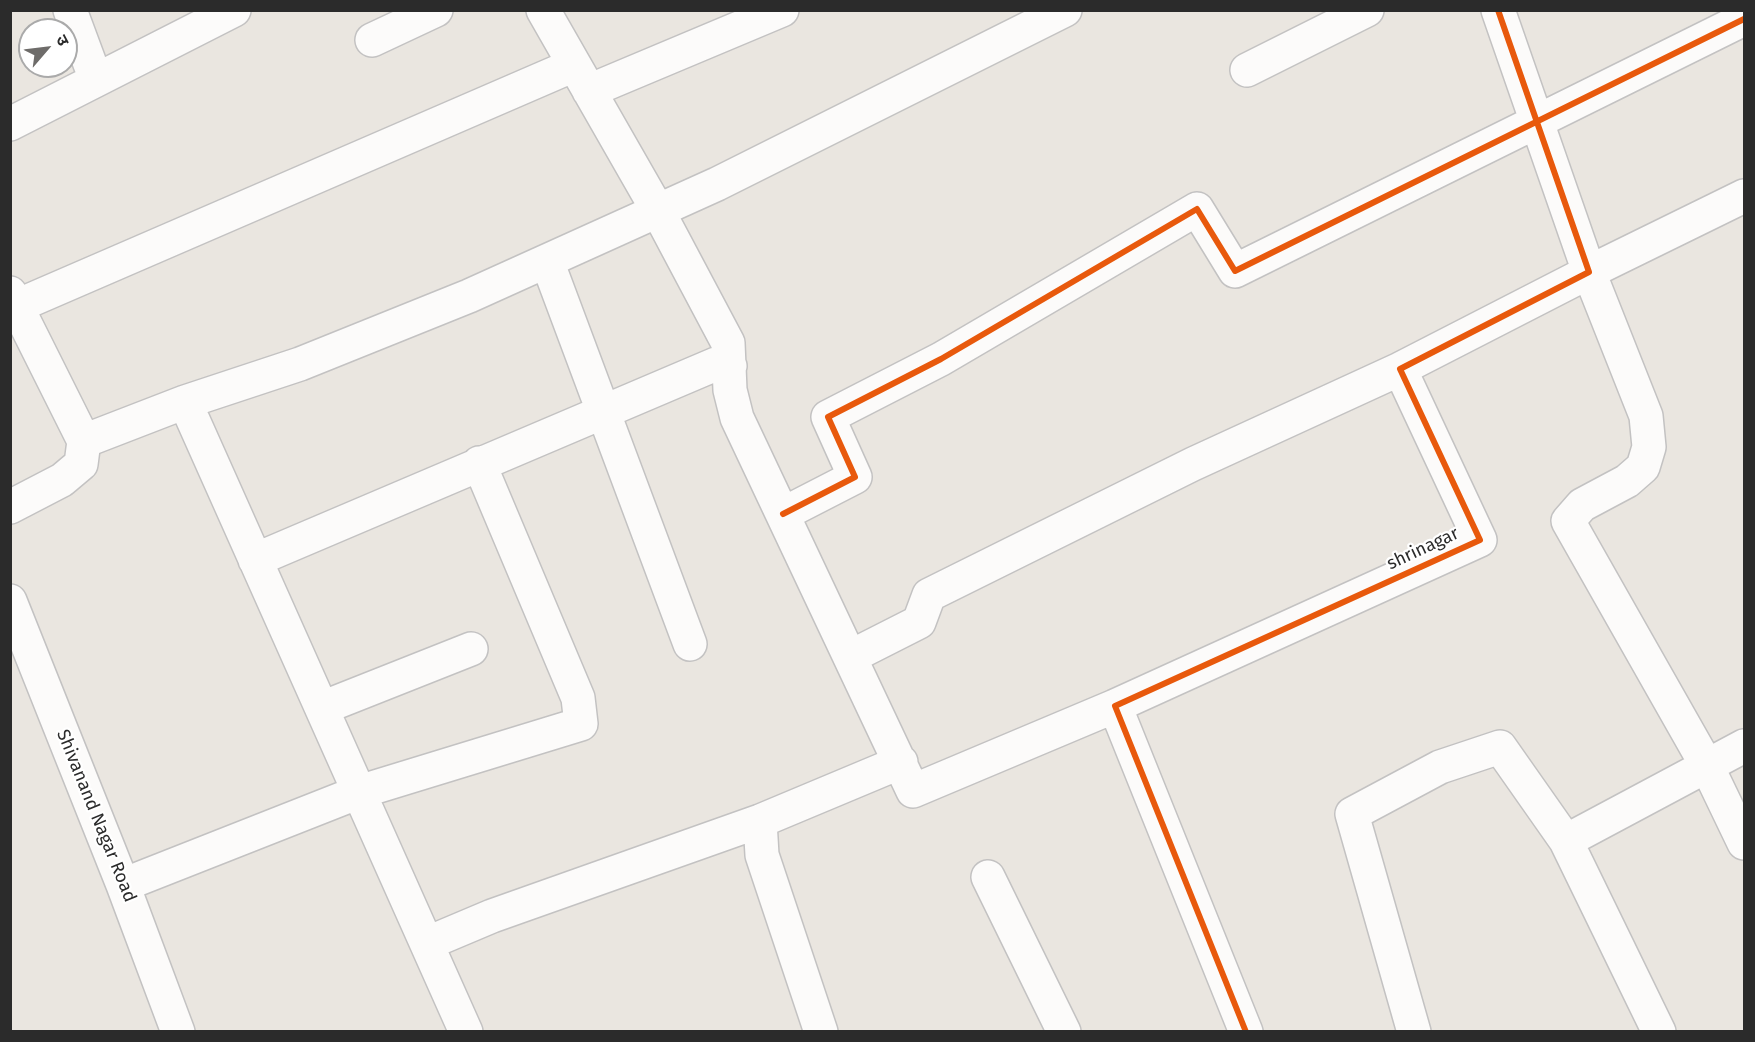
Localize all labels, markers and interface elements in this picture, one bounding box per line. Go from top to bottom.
north arrow [18,18,78,78]
text: उ [52,32,73,49]
street label: shrinagar [1384,523,1462,575]
street label: Shivanand Nagar Road [51,727,141,905]

